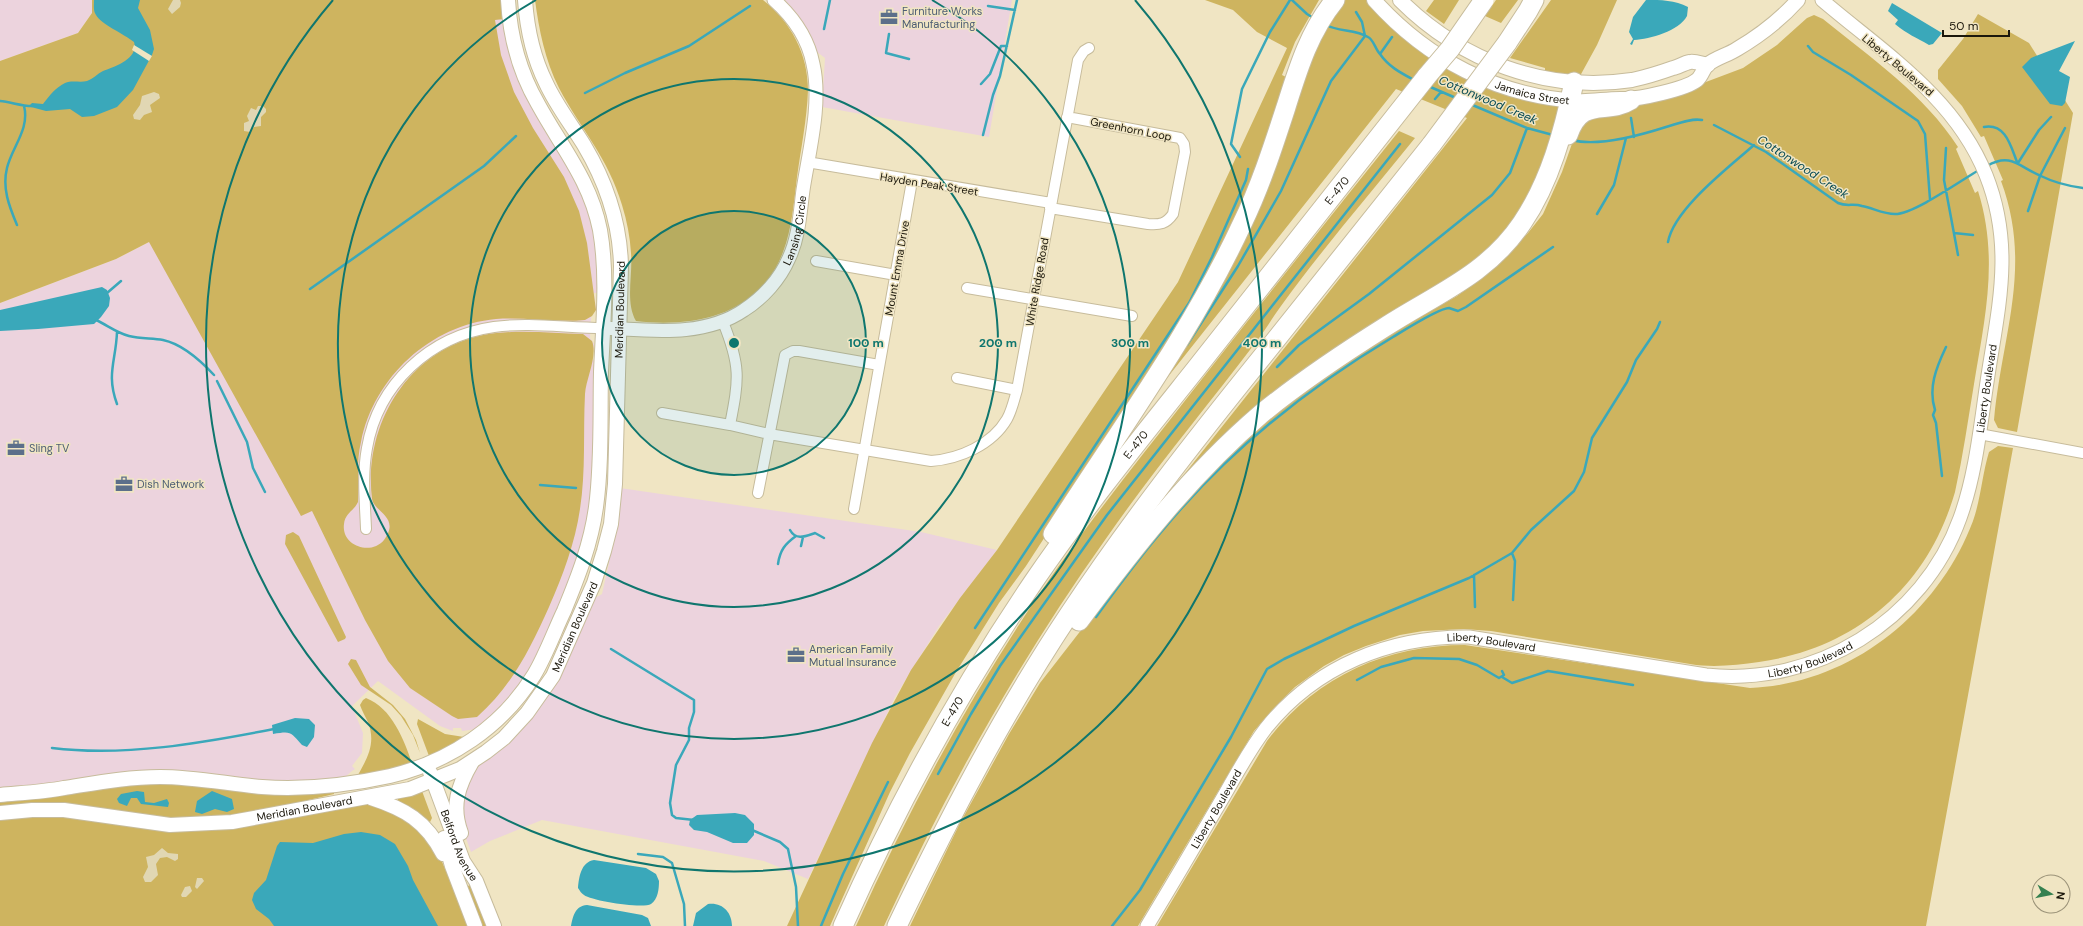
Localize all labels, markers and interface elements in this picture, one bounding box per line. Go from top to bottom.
place label: Furniture Works Manufacturing [902,4,982,31]
office icon: Furniture Works Manufacturing [879,7,899,27]
scale bar [1943,12,2009,38]
text: 50 m [1949,18,1978,34]
street label: Liberty Boulevard [1859,31,1937,99]
water label: Cottonwood Creek [1436,72,1540,128]
street label: Jamaica Street [1493,77,1570,107]
street label: Greenhorn Loop [1089,114,1173,144]
water label: Cottonwood Creek [1754,132,1852,203]
street label: Hayden Peak Street [879,169,979,199]
street label: E-470 [1321,174,1352,207]
street label: Lansing Circle [780,195,809,267]
street label: Mount Emma Drive [882,219,912,317]
street label: White Ridge Road [1022,237,1052,327]
street label: Meridian Boulevard [611,261,628,358]
text: 100 m [848,335,884,351]
text: 200 m [979,335,1017,351]
text: 300 m [1111,335,1149,351]
text: 400 m [1243,335,1281,351]
centre of rings [727,336,741,350]
street label: Liberty Boulevard [1973,343,2000,434]
street label: E-470 [1120,428,1151,462]
office icon: Sling TV [6,438,26,458]
place label: Sling TV [29,441,70,455]
office icon: Dish Network [114,474,134,494]
place label: Dish Network [137,477,205,491]
street label: Meridian Boulevard [549,579,601,674]
street label: Liberty Boulevard [1447,630,1537,655]
street label: Liberty Boulevard [1767,638,1855,681]
place label: American Family Mutual Insurance [809,642,896,669]
office icon: American Family Mutual Insurance [786,645,806,665]
street label: E-470 [938,694,966,729]
street label: Liberty Boulevard [1188,767,1245,851]
street label: Meridian Boulevard [255,793,354,824]
street label: Belford Avenue [438,808,481,884]
north arrow [2031,874,2071,914]
text: N [2053,891,2068,901]

